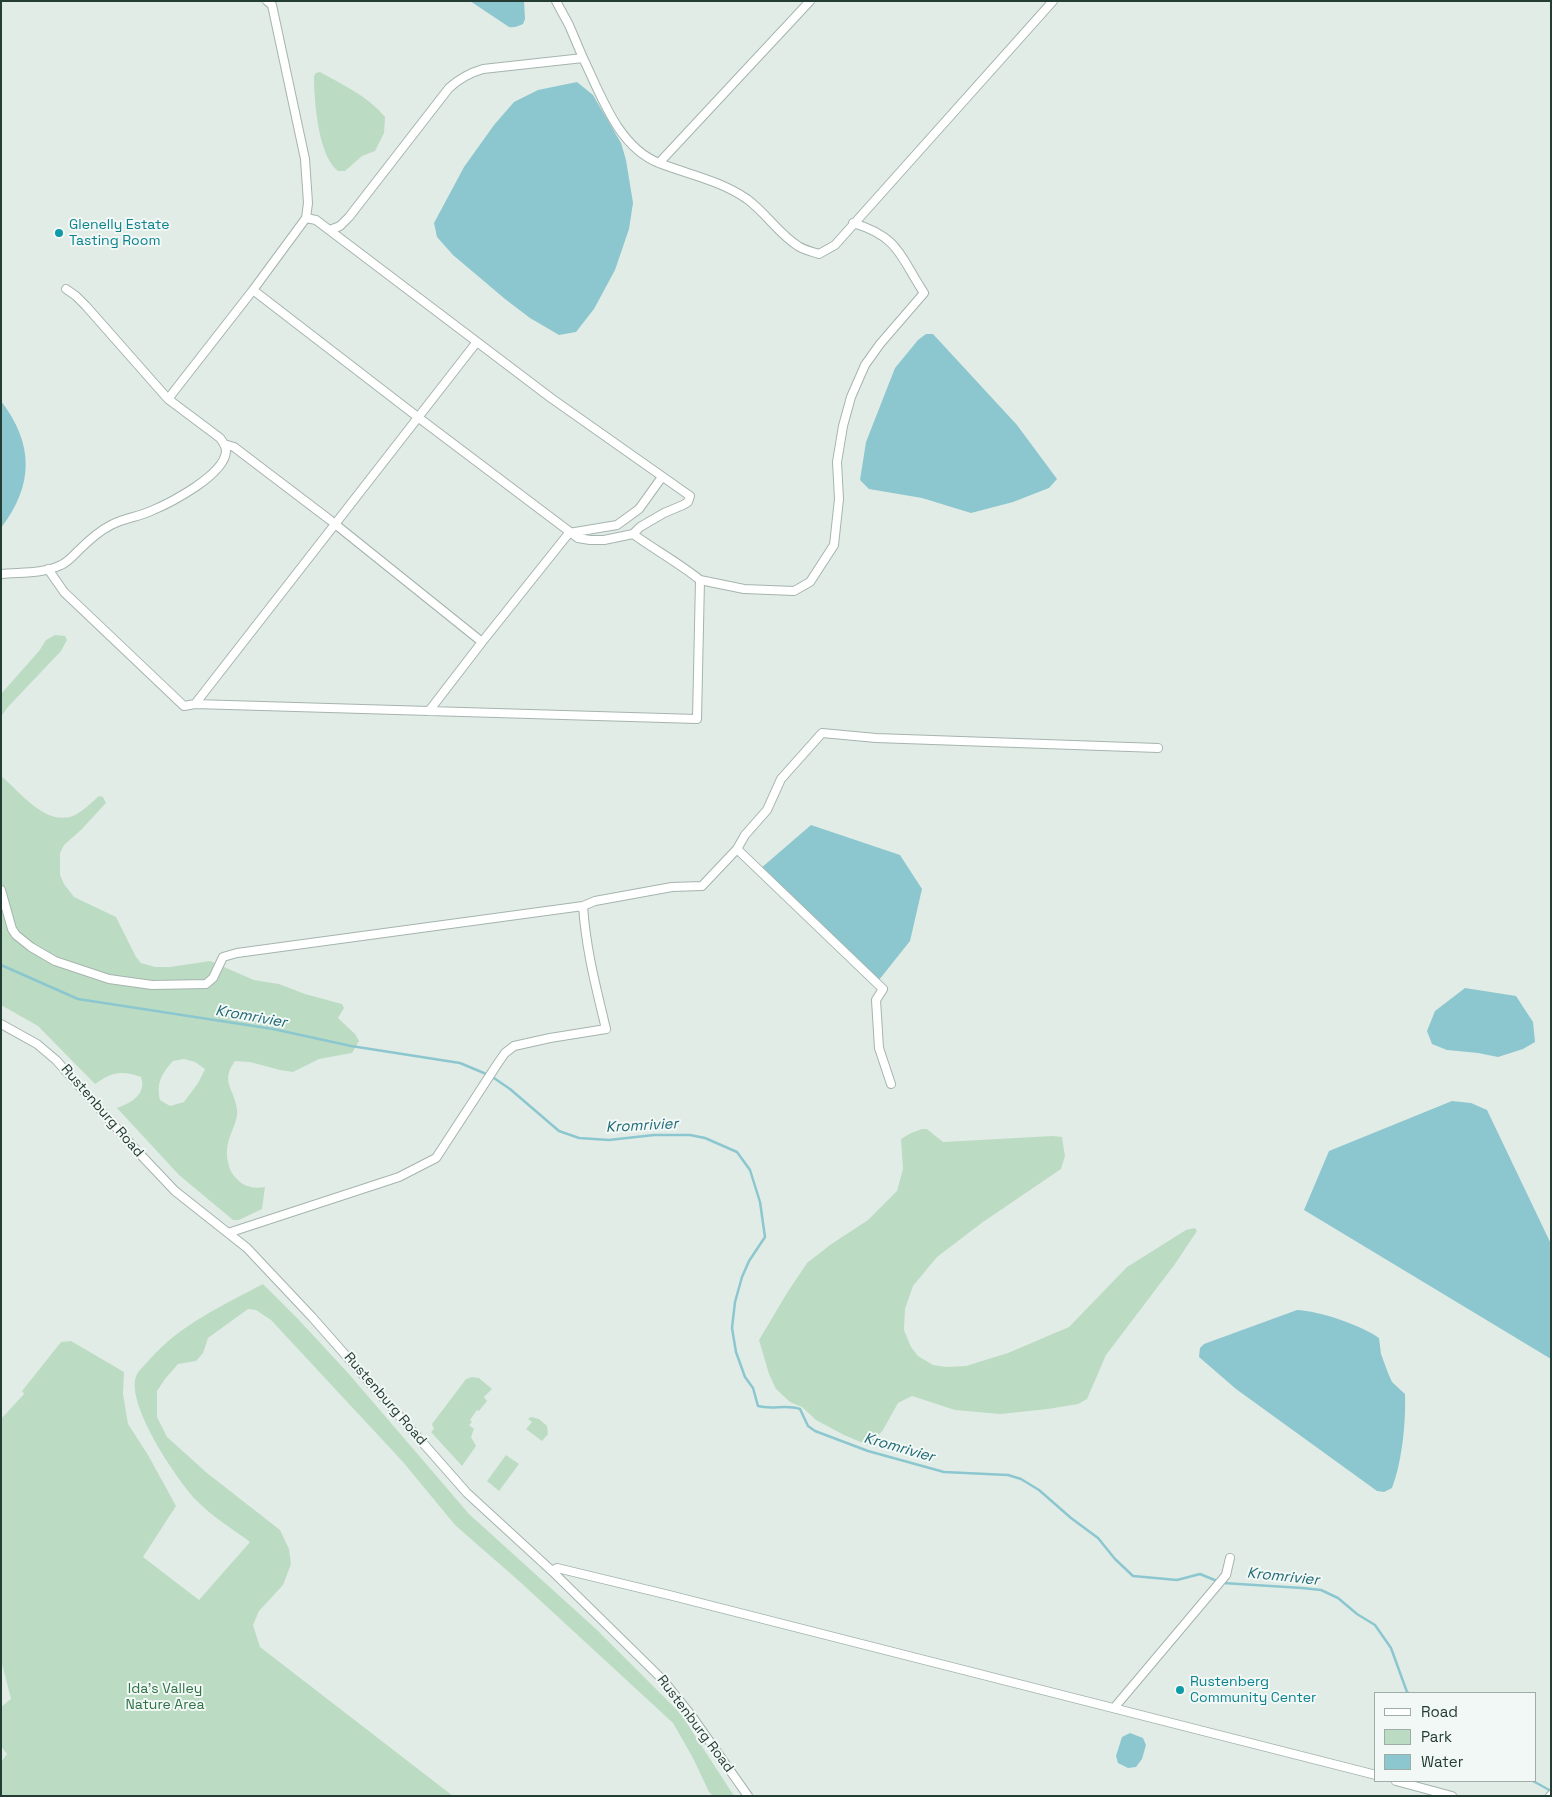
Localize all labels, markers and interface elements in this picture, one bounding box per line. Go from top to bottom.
place label: Glenelly Estate Tasting Room [69,217,169,250]
marker: Glenelly Estate Tasting Room [53,227,65,239]
water label: Kromrivier [214,1002,288,1032]
street label: Rustenburg Road [57,1061,147,1161]
water label: Kromrivier [605,1115,679,1137]
street label: Rustenburg Road [340,1349,430,1449]
water label: Kromrivier [862,1429,936,1467]
water label: Kromrivier [1246,1564,1320,1590]
street label: Rustenburg Road [653,1672,737,1776]
place label: Rustenberg Community Center [1190,1674,1316,1706]
park label: Ida's Valley Nature Area [125,1681,205,1714]
marker: Rustenberg Community Center [1174,1684,1186,1696]
legend [1374,1692,1537,1782]
text: Road [1421,1702,1458,1721]
text: Park [1421,1727,1452,1746]
text: Water [1421,1752,1463,1771]

